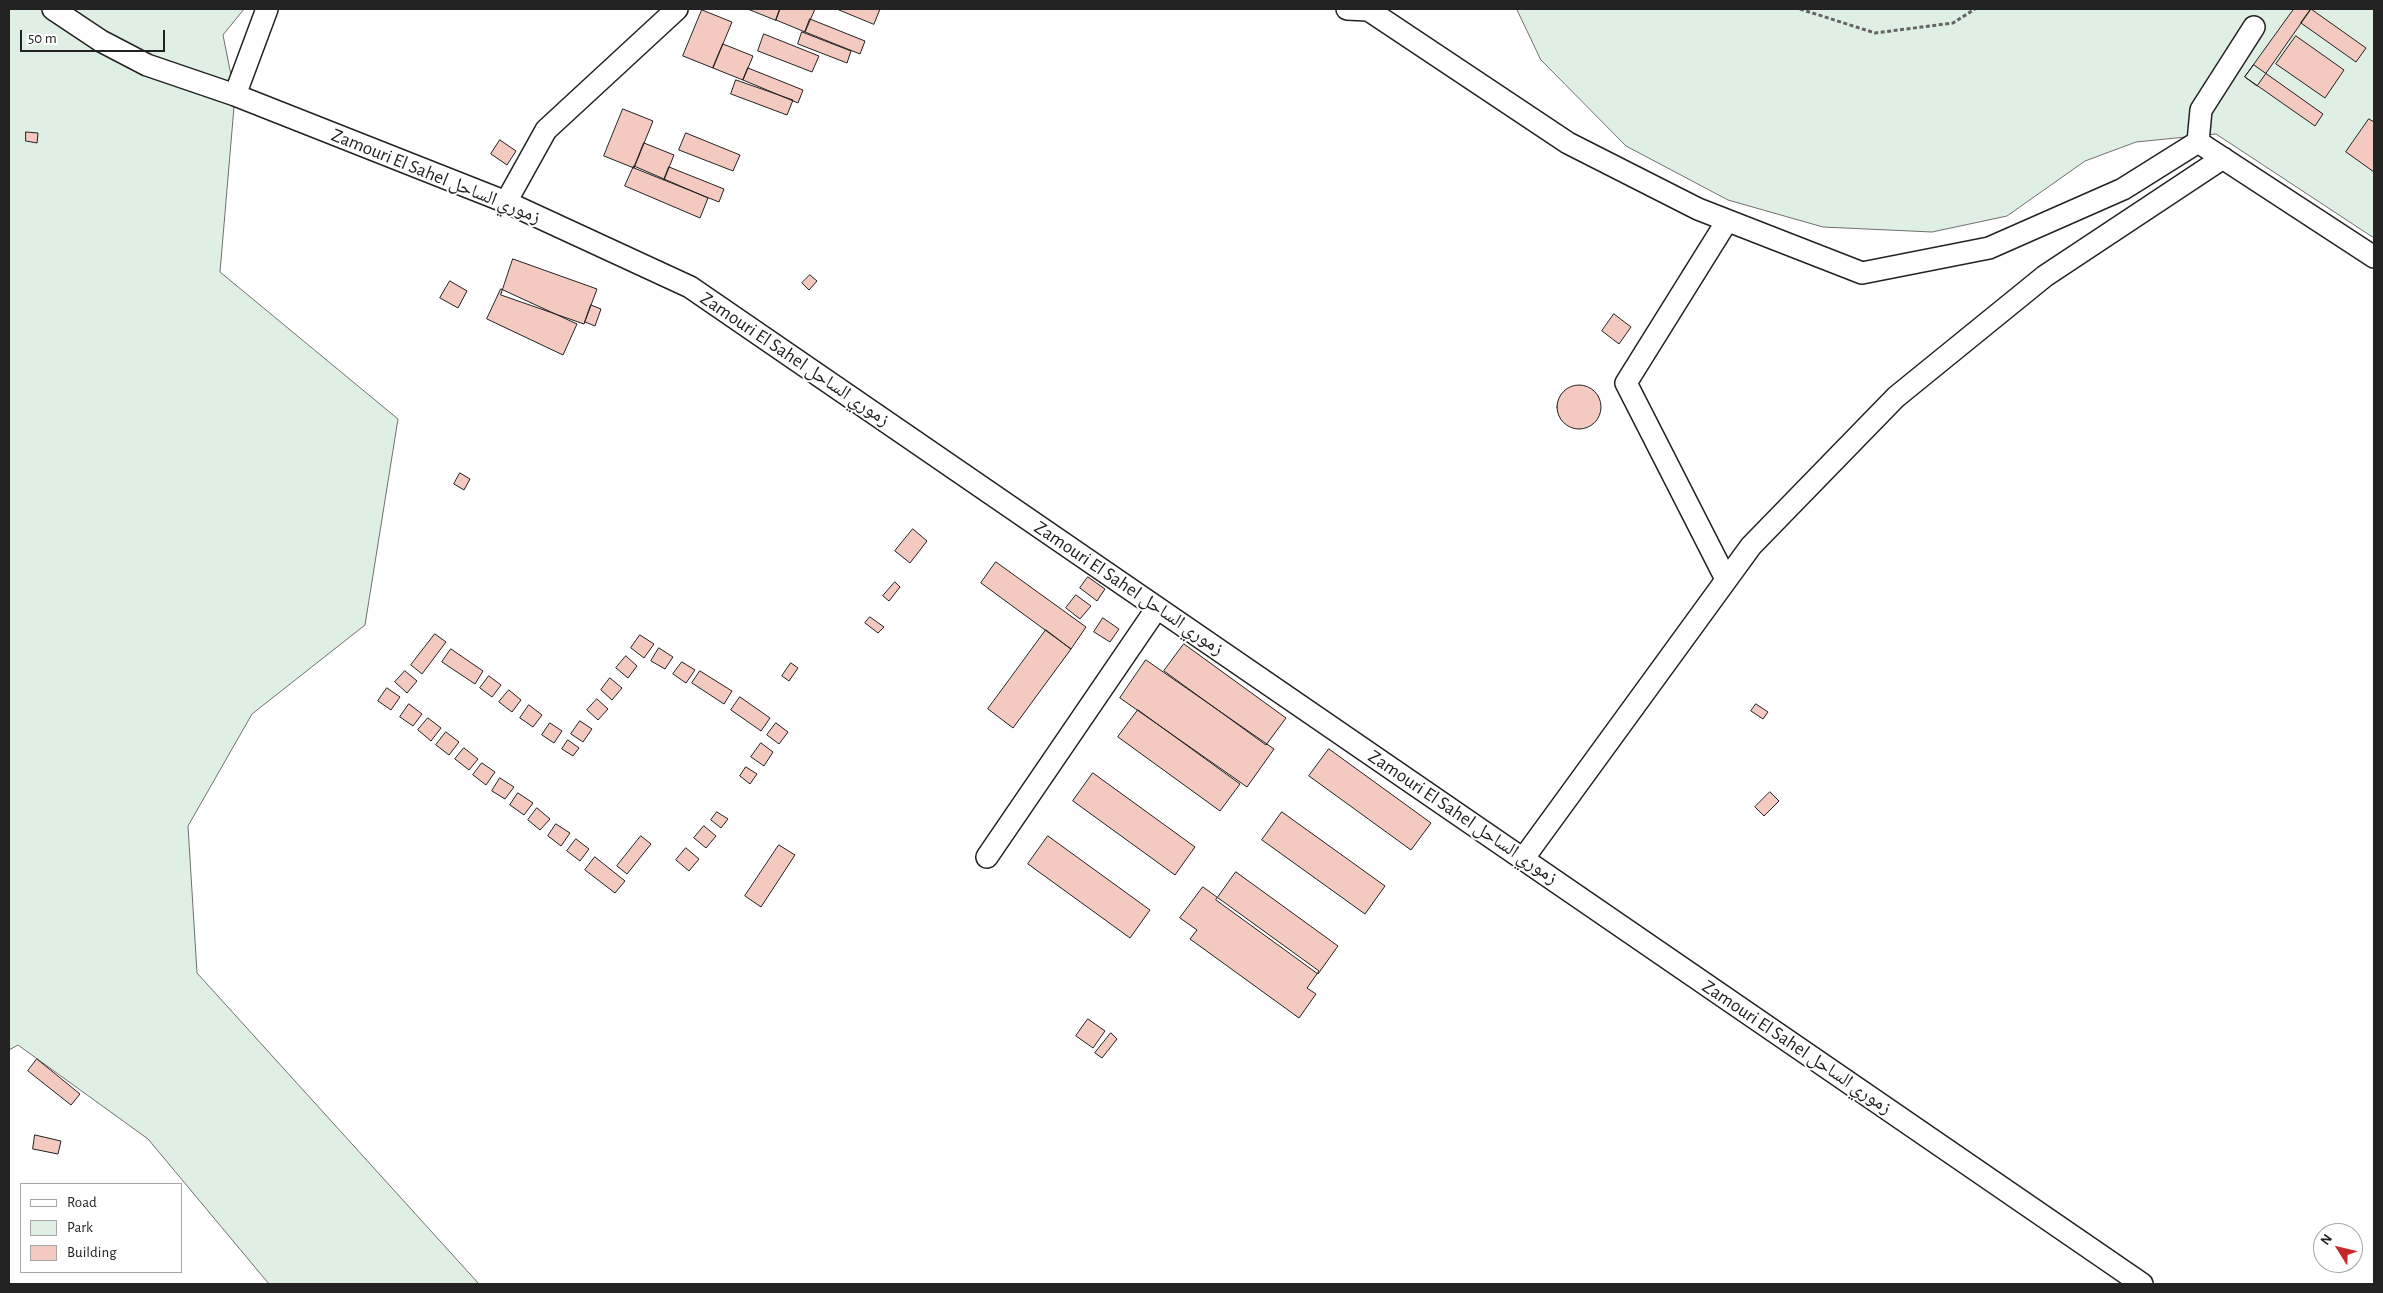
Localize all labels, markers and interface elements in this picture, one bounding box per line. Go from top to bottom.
scale bar [22,20,168,52]
text: 50 m [28,31,57,46]
street label: Zamouri El Sahel زموري الساحل [328,124,544,228]
street label: Zamouri El Sahel زموري الساحل [696,287,894,431]
street label: Zamouri El Sahel زموري الساحل [1030,516,1228,660]
street label: Zamouri El Sahel زموري الساحل [1364,745,1562,889]
street label: Zamouri El Sahel زموري الساحل [1698,975,1896,1119]
legend [20,1183,182,1273]
text: Road [67,1195,97,1210]
text: Park [67,1220,93,1235]
north arrow [2313,1223,2363,1273]
text: N [2318,1232,2335,1248]
text: Building [67,1245,117,1260]

